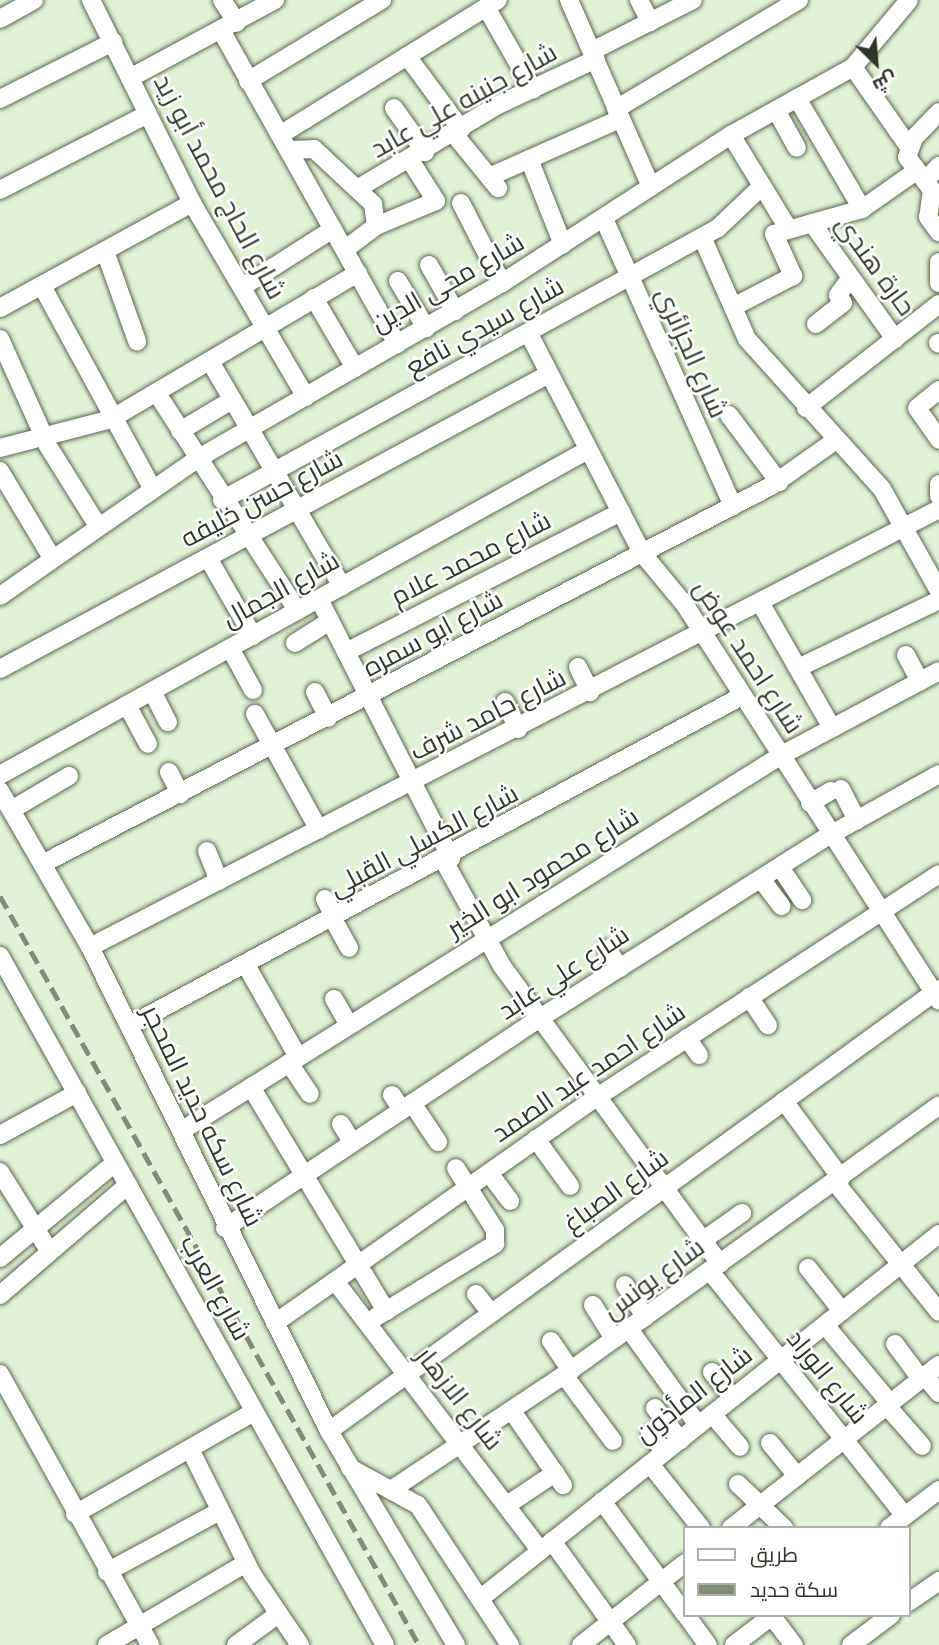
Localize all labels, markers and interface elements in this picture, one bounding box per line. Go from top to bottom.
north arrow [841,28,911,98]
street label: شارع جنينه علي عابد [366,37,562,165]
text: ش [869,67,901,97]
street label: شارع الحاج محمد أبو زيد [146,69,292,305]
street label: حارة هندي [828,210,922,322]
street label: شارع محى الدين [366,227,530,339]
street label: شارع سيدي نافع [401,271,569,383]
street label: شارع الجزائري [648,283,734,423]
street label: شارع حسن خليفه [176,443,348,555]
street label: شارع محمد علام [386,505,556,613]
street label: شارع الجمال [217,545,345,635]
street label: شارع احمد عوض [687,574,809,740]
street label: شارع ابو سمره [358,584,508,684]
street label: شارع حامد شرف [405,662,571,768]
street label: شارع الكسلي القبلي [324,778,524,904]
street label: شارع محمود ابو الخير [441,801,645,945]
street label: شارع علي عابد [493,919,635,1027]
street label: شارع احمد عبد الصمد [486,997,692,1149]
street label: شارع سكه حديد المحجر [135,1000,269,1232]
street label: شارع الصباغ [557,1142,675,1240]
street label: شارع العرب [173,1230,257,1346]
street label: شارع يونس [597,1232,711,1326]
street label: شارع الوراد [780,1324,874,1430]
street label: شارع المأذون [629,1340,759,1450]
street label: شارع الازهار [409,1341,509,1457]
legend [684,1526,911,1617]
text: طريق [750,1543,798,1567]
text: سكة حديد [750,1578,838,1602]

